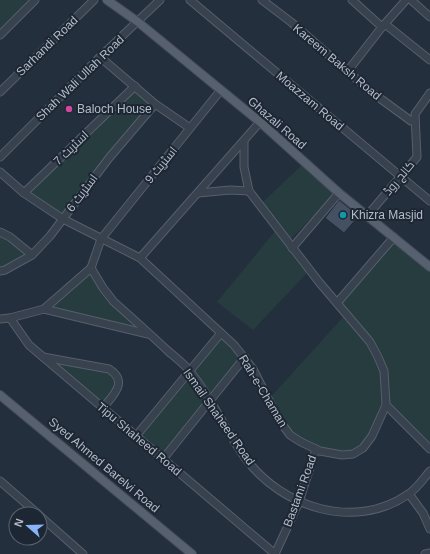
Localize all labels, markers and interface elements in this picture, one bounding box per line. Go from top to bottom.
street label: Sarhandi Road [13,13,81,79]
street label: Kareem Baksh Road [290,21,384,103]
street label: Shah Wali Ullah Road [33,32,127,124]
street label: Moazzam Road [273,69,347,133]
street label: Ghazali Road [245,94,309,152]
place label: Baloch House [77,102,152,116]
marker: Baloch House [64,104,74,114]
street label: اسٹریٹ 7 [51,128,91,168]
street label: اسٹریٹ 9 [142,144,180,186]
street label: کالج روڈ [381,158,418,199]
street label: اسٹریٹ 6 [63,171,101,215]
place label: Khizra Masjid [351,208,423,222]
marker: Khizra Masjid [338,210,348,220]
street label: Rah-e-Chaman [236,352,290,430]
street label: Ismail Shaheed Road [180,366,258,468]
street label: Tipu Shaheed Road [94,399,184,479]
street label: Syed Ahmed Barelvi Road [46,415,162,515]
street label: Bastami Road [281,453,319,529]
north arrow [8,506,48,546]
text: N [12,517,26,528]

